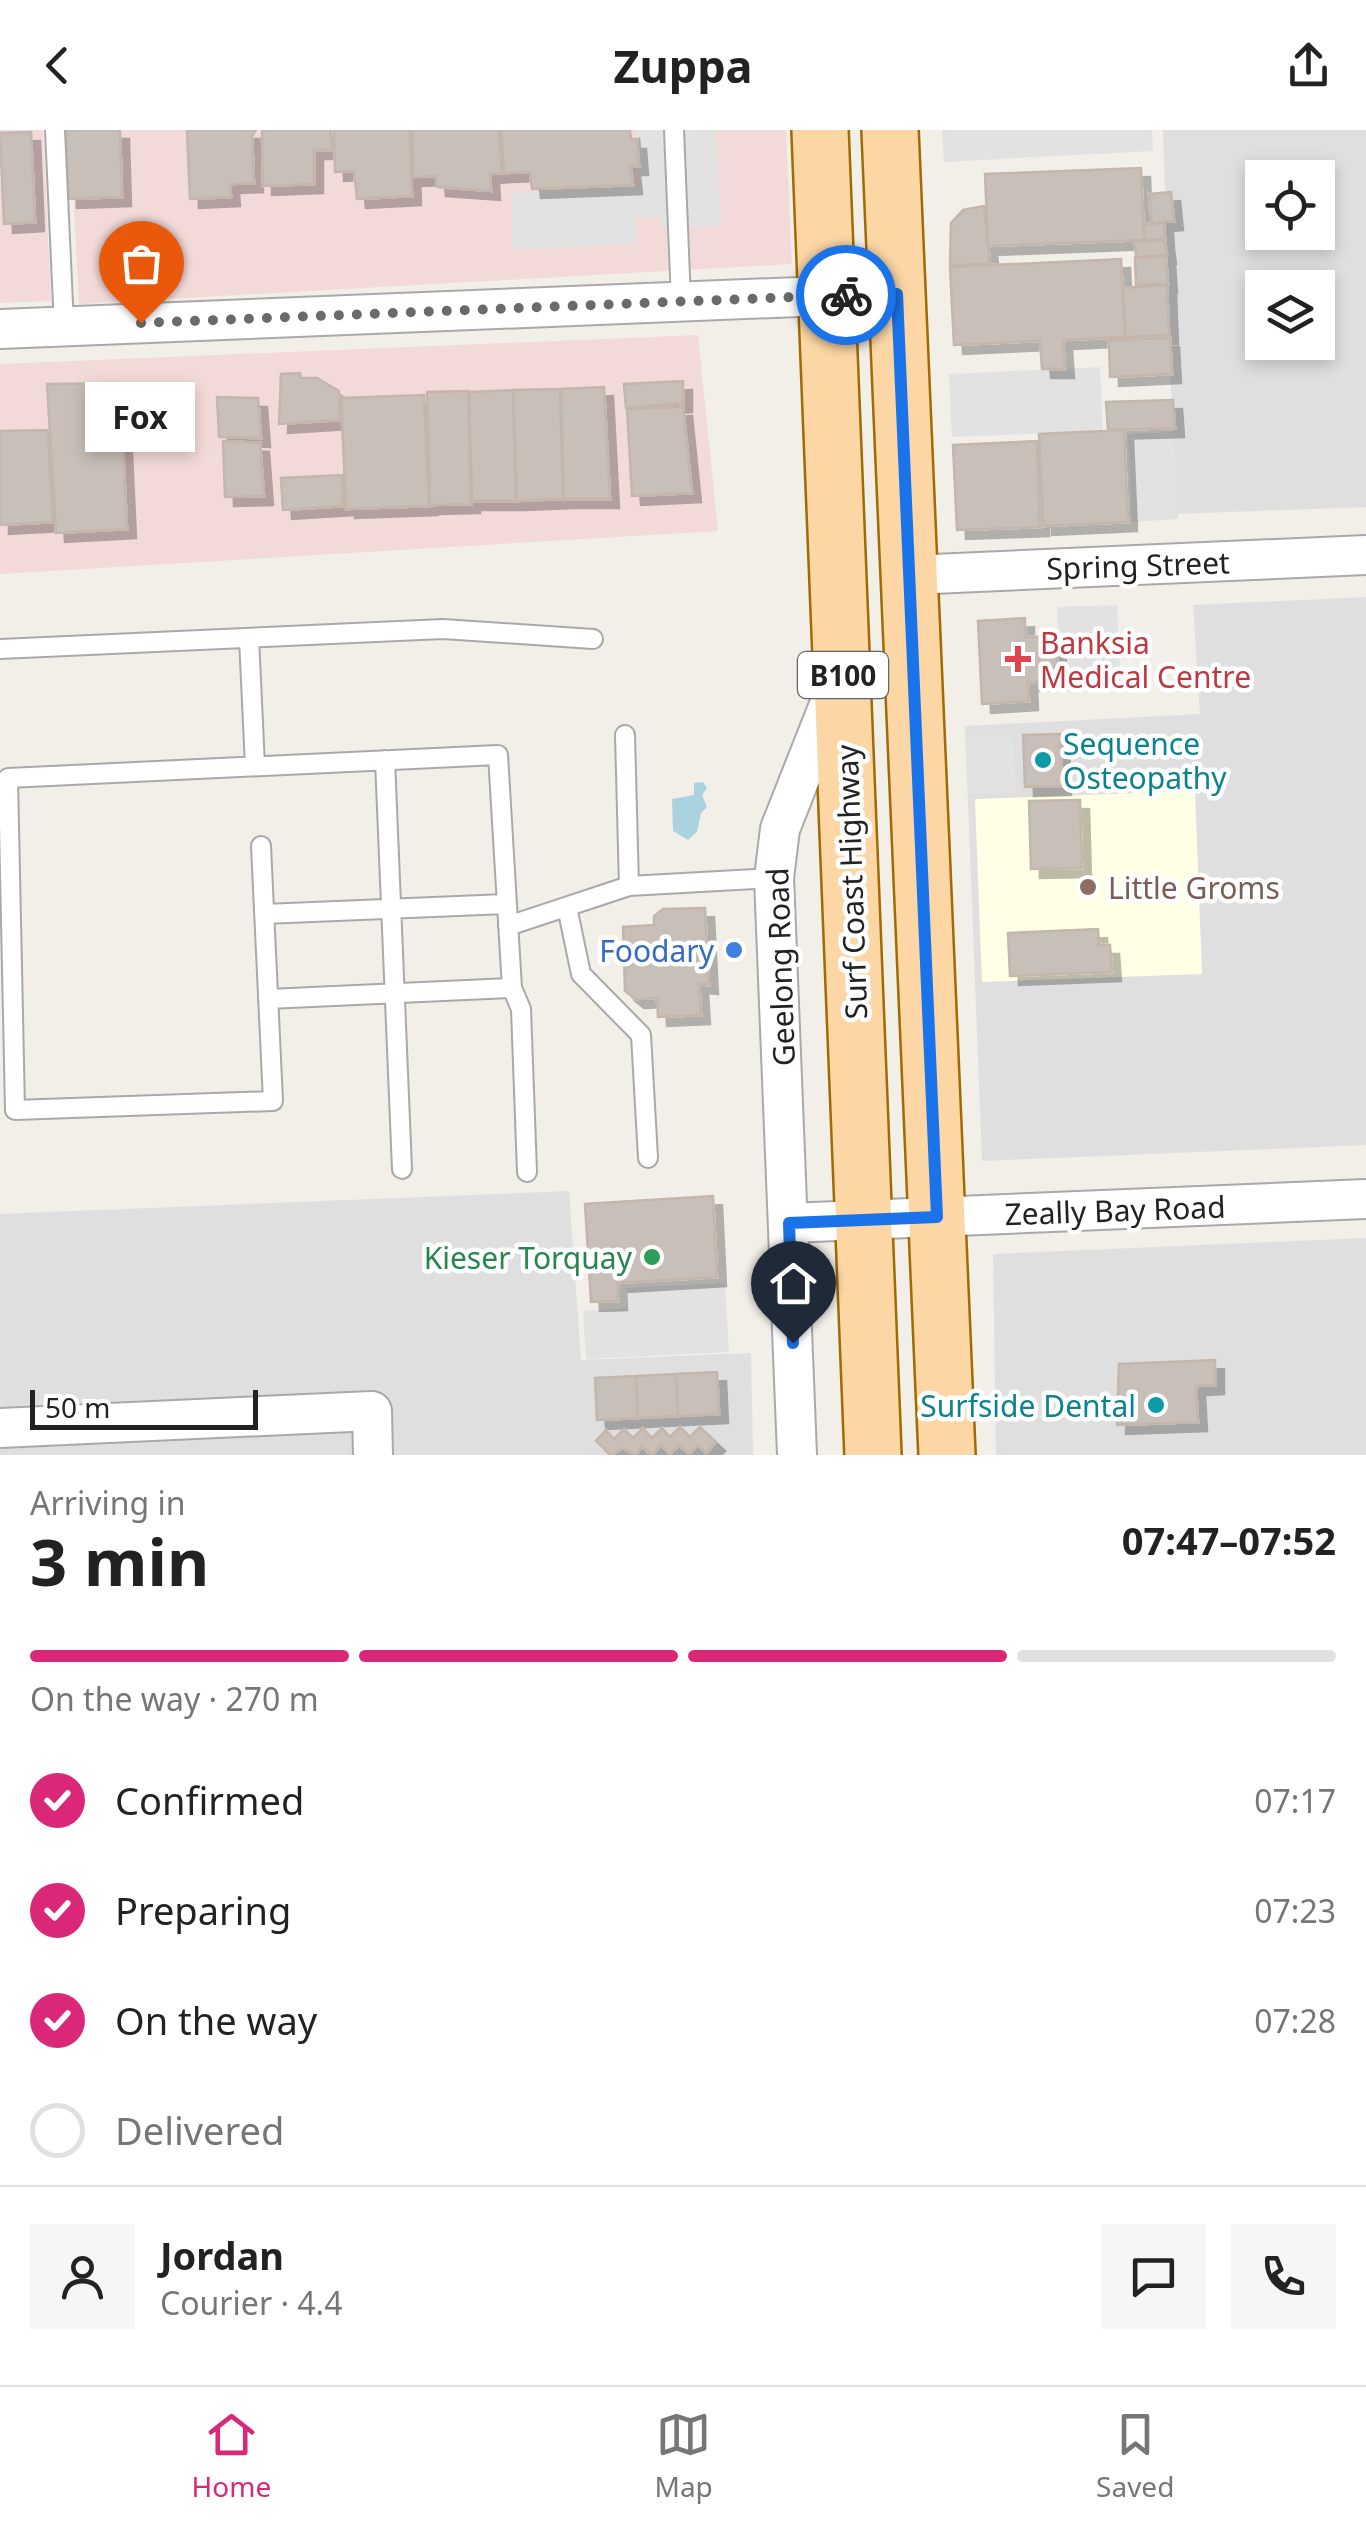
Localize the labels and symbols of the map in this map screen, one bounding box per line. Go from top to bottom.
pin [99,221,184,324]
courier [796,245,896,345]
callout: Fox [86,383,196,453]
street label: Spring Street [1046,541,1231,589]
place label: Banksia Medical Centre [1040,622,1251,697]
marker: Banksia Medical Centre [1005,646,1031,672]
road number: B100 [798,652,888,698]
place label: Sequence Osteopathy [1063,723,1227,798]
street label: Surf Coast Highway [826,743,876,1020]
marker: Sequence Osteopathy [1032,749,1054,771]
street label: Geelong Road [756,867,804,1067]
place label: Little Groms [1108,867,1280,908]
marker: Little Groms [1077,876,1099,898]
place label: Foodary [599,930,715,971]
marker: Foodary [723,939,745,961]
street label: Zeally Bay Road [1004,1186,1226,1234]
place label: Kieser Torquay [424,1237,633,1278]
pin [751,1241,836,1344]
marker: Kieser Torquay [641,1246,663,1268]
scale bar [30,1385,258,1430]
place label: Surfside Dental [920,1385,1136,1426]
marker: Surfside Dental [1145,1394,1167,1416]

